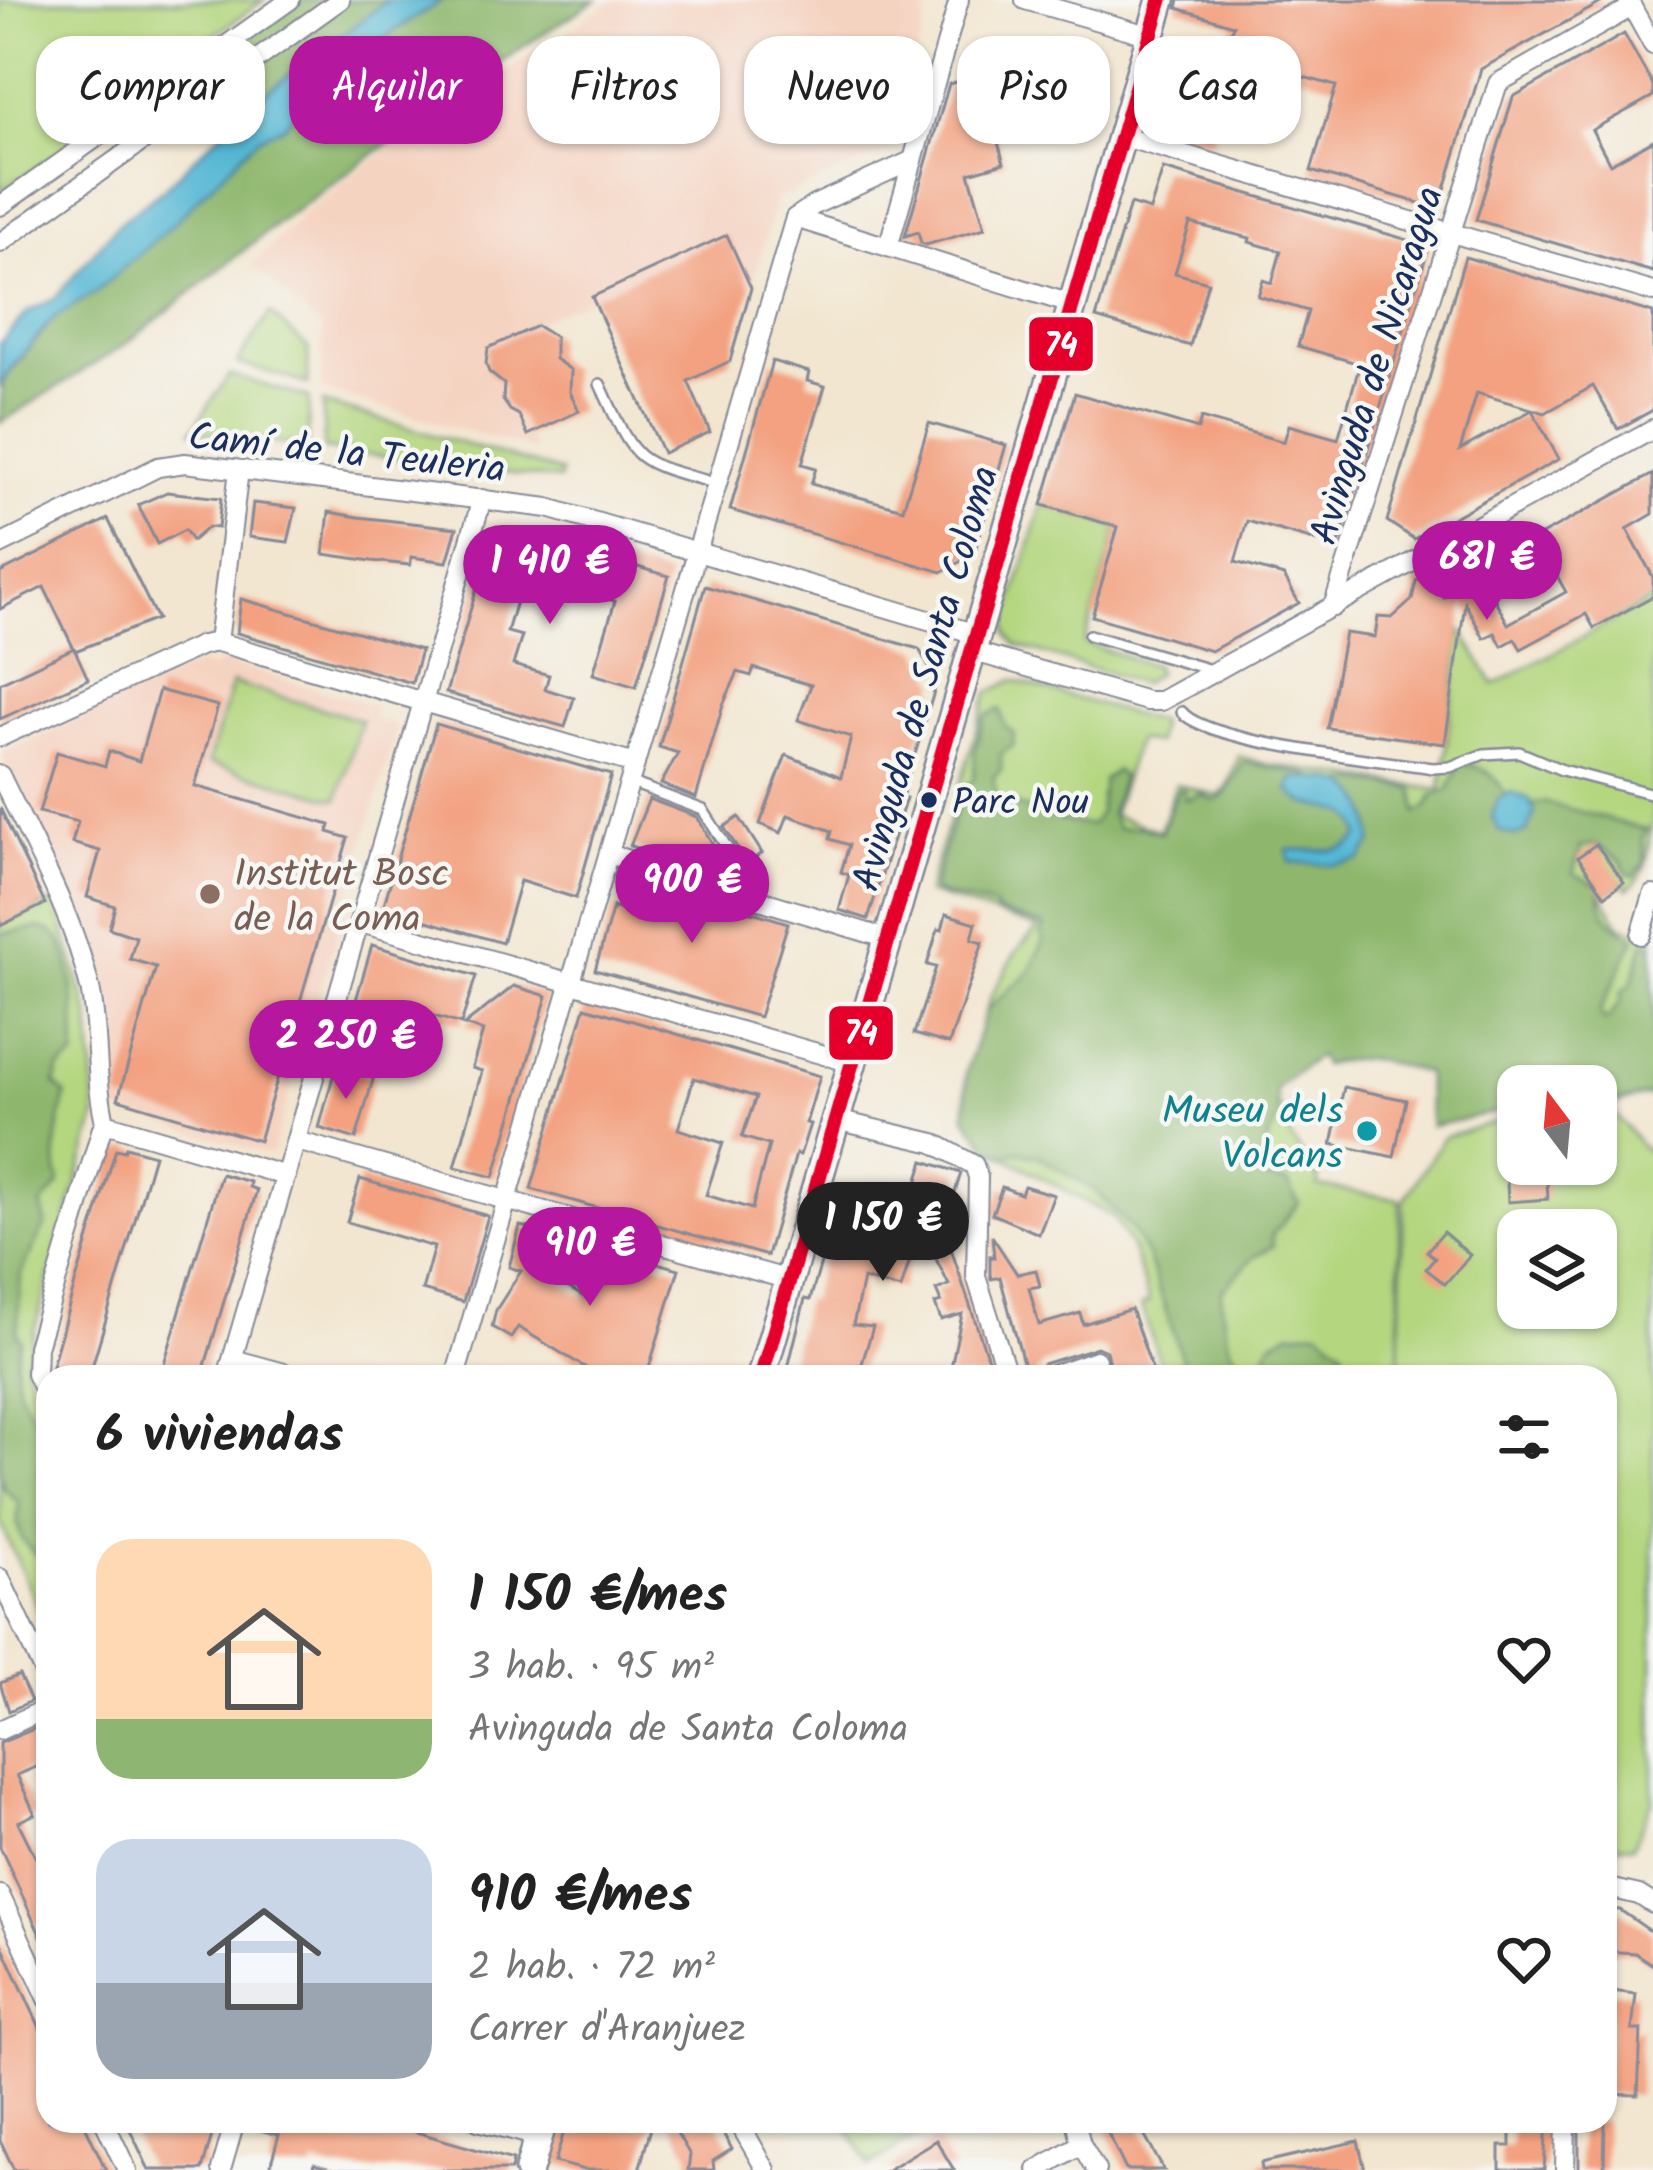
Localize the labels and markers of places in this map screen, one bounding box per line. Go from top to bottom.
pin: 681 € [1403,521,1571,623]
pin: 1 410 € [439,525,661,627]
place label: Parc Nou [952,776,1089,833]
marker: Parc Nou [918,789,940,811]
pin: 900 € [608,844,776,946]
place label: Institut Bosc de la Coma [234,845,449,952]
marker: Institut Bosc de la Coma [197,881,223,907]
pin: 2 250 € [235,1000,457,1102]
place label: Museu dels Volcans [1162,1082,1343,1189]
marker: Museu dels Volcans [1354,1118,1380,1144]
pin: 1 150 € [772,1182,994,1284]
pin: 910 € [506,1207,674,1309]

